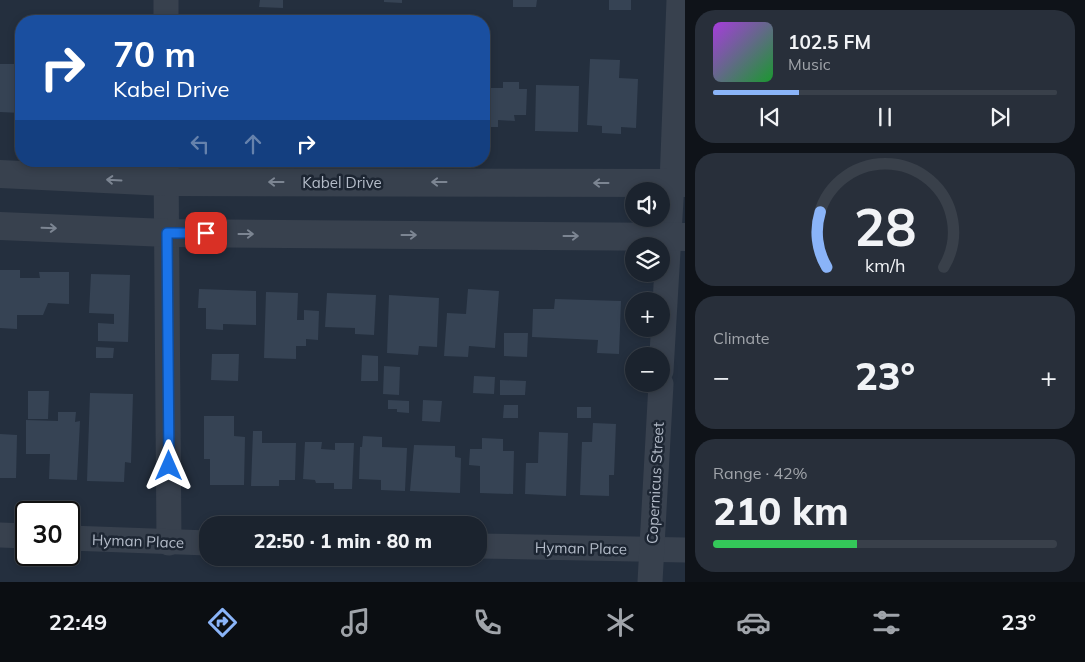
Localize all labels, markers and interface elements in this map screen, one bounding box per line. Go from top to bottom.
text: 102.5 FM [788,30,871,54]
text: 70 m [113,32,196,76]
icon: right [30,35,95,100]
text: Music [788,54,831,74]
text: Kabel Drive [113,75,229,103]
icon: previous [756,103,784,131]
icon: pause [871,103,899,131]
icon: next [986,103,1014,131]
icon: left [186,130,214,158]
icon: ahead [239,130,267,158]
icon: right [292,130,320,158]
street label: Kabel Drive [302,173,382,192]
one-way arrow [106,175,122,184]
one-way arrow [269,177,285,187]
one-way arrow [431,177,448,187]
one-way arrow [594,178,610,188]
map controls [625,182,670,392]
button: sound [625,182,670,227]
text: 28 [854,194,916,259]
pin [185,212,227,254]
icon: arrive [192,219,220,247]
one-way arrow [40,223,56,233]
one-way arrow [238,229,254,239]
one-way arrow [400,230,416,240]
one-way arrow [562,231,579,241]
button: layers [625,237,670,282]
text: km/h [865,254,905,276]
button: + [625,292,670,337]
text: Climate [713,328,769,348]
button: − [625,347,670,392]
text: 23° [855,352,915,400]
text: − [713,359,730,394]
text: + [1040,359,1057,394]
street label: Copernicus Street [642,421,668,545]
position arrow [142,439,194,491]
text: Range · 42% [713,463,808,483]
text: 210 km [713,487,849,535]
speed limit sign: 30 [15,501,80,566]
text: 22:50 · 1 min · 80 m [254,529,432,553]
street label: Hyman Place [92,530,184,552]
street label: Hyman Place [535,538,627,558]
icon: directions [205,605,240,640]
icon: music [338,605,373,640]
icon: phone [470,605,505,640]
icon: climate [603,605,638,640]
icon: car [736,605,771,640]
icon: filters [869,605,904,640]
text: 22:49 [49,608,107,636]
text: 23° [1001,608,1036,636]

